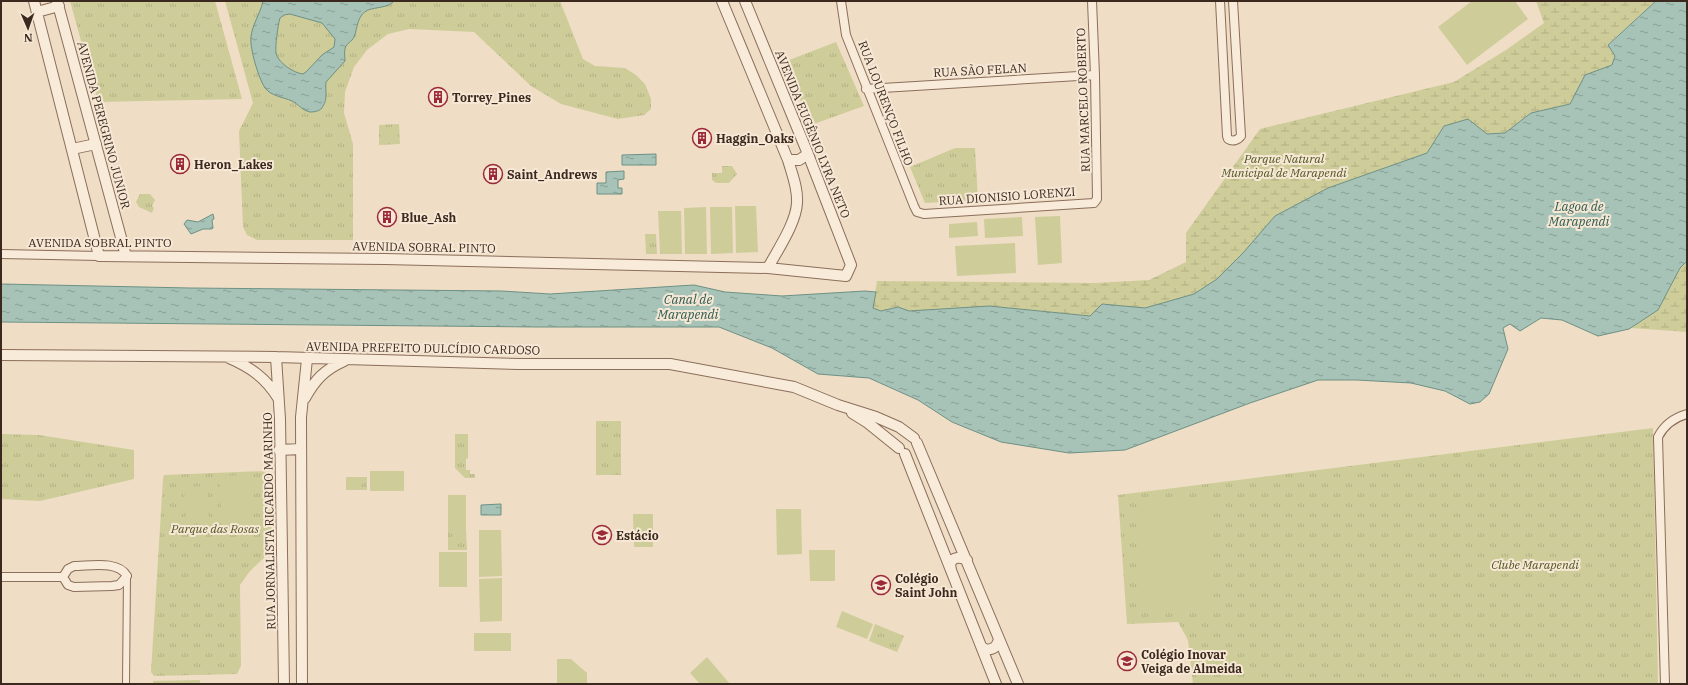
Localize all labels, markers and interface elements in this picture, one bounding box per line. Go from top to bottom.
north arrow [8,8,48,48]
street label: RUA MARCELO ROBERTO [1073,28,1093,172]
text: N [23,31,33,45]
street label: RUA LOURENÇO FILHO [855,38,917,168]
street label: AVENIDA PEREGRINO JUNIOR [74,40,134,210]
street label: AVENIDA EUGÊNIO LYRA NETO [772,48,854,220]
street label: RUA SÃO FELAN [933,60,1027,80]
building icon: Torrey_Pines [427,86,449,108]
place label: Torrey_Pines [452,90,531,105]
building icon: Haggin_Oaks [691,127,713,149]
place label: Haggin_Oaks [716,131,794,146]
park label: Parque Natural Municipal de Marapendi [1220,151,1347,180]
building icon: Heron_Lakes [169,153,191,175]
place label: Heron_Lakes [194,157,273,172]
building icon: Saint_Andrews [482,163,504,185]
place label: Saint_Andrews [507,167,597,182]
street label: RUA DIONISIO LORENZI [938,184,1076,208]
water label: Lagoa de Marapendi [1547,198,1610,230]
building icon: Blue_Ash [376,206,398,228]
place label: Blue_Ash [401,210,457,225]
street label: AVENIDA SOBRAL PINTO [28,235,172,250]
street label: AVENIDA SOBRAL PINTO [352,238,496,256]
water label: Canal de Marapendi [656,291,719,323]
street label: AVENIDA PREFEITO DULCÍDIO CARDOSO [306,338,540,358]
street label: RUA JORNALISTA RICARDO MARINHO [260,412,278,630]
park label: Parque das Rosas [170,521,260,536]
school or university icon: Estácio [591,524,613,546]
place label: Estácio [616,528,659,543]
park label: Clube Marapendi [1491,557,1579,572]
place label: Colégio Saint John [895,571,957,600]
school or university icon: Colégio Saint John [870,574,892,596]
place label: Colégio Inovar Veiga de Almeida [1141,647,1242,676]
school or university icon: Colégio Inovar Veiga de Almeida [1116,650,1138,672]

